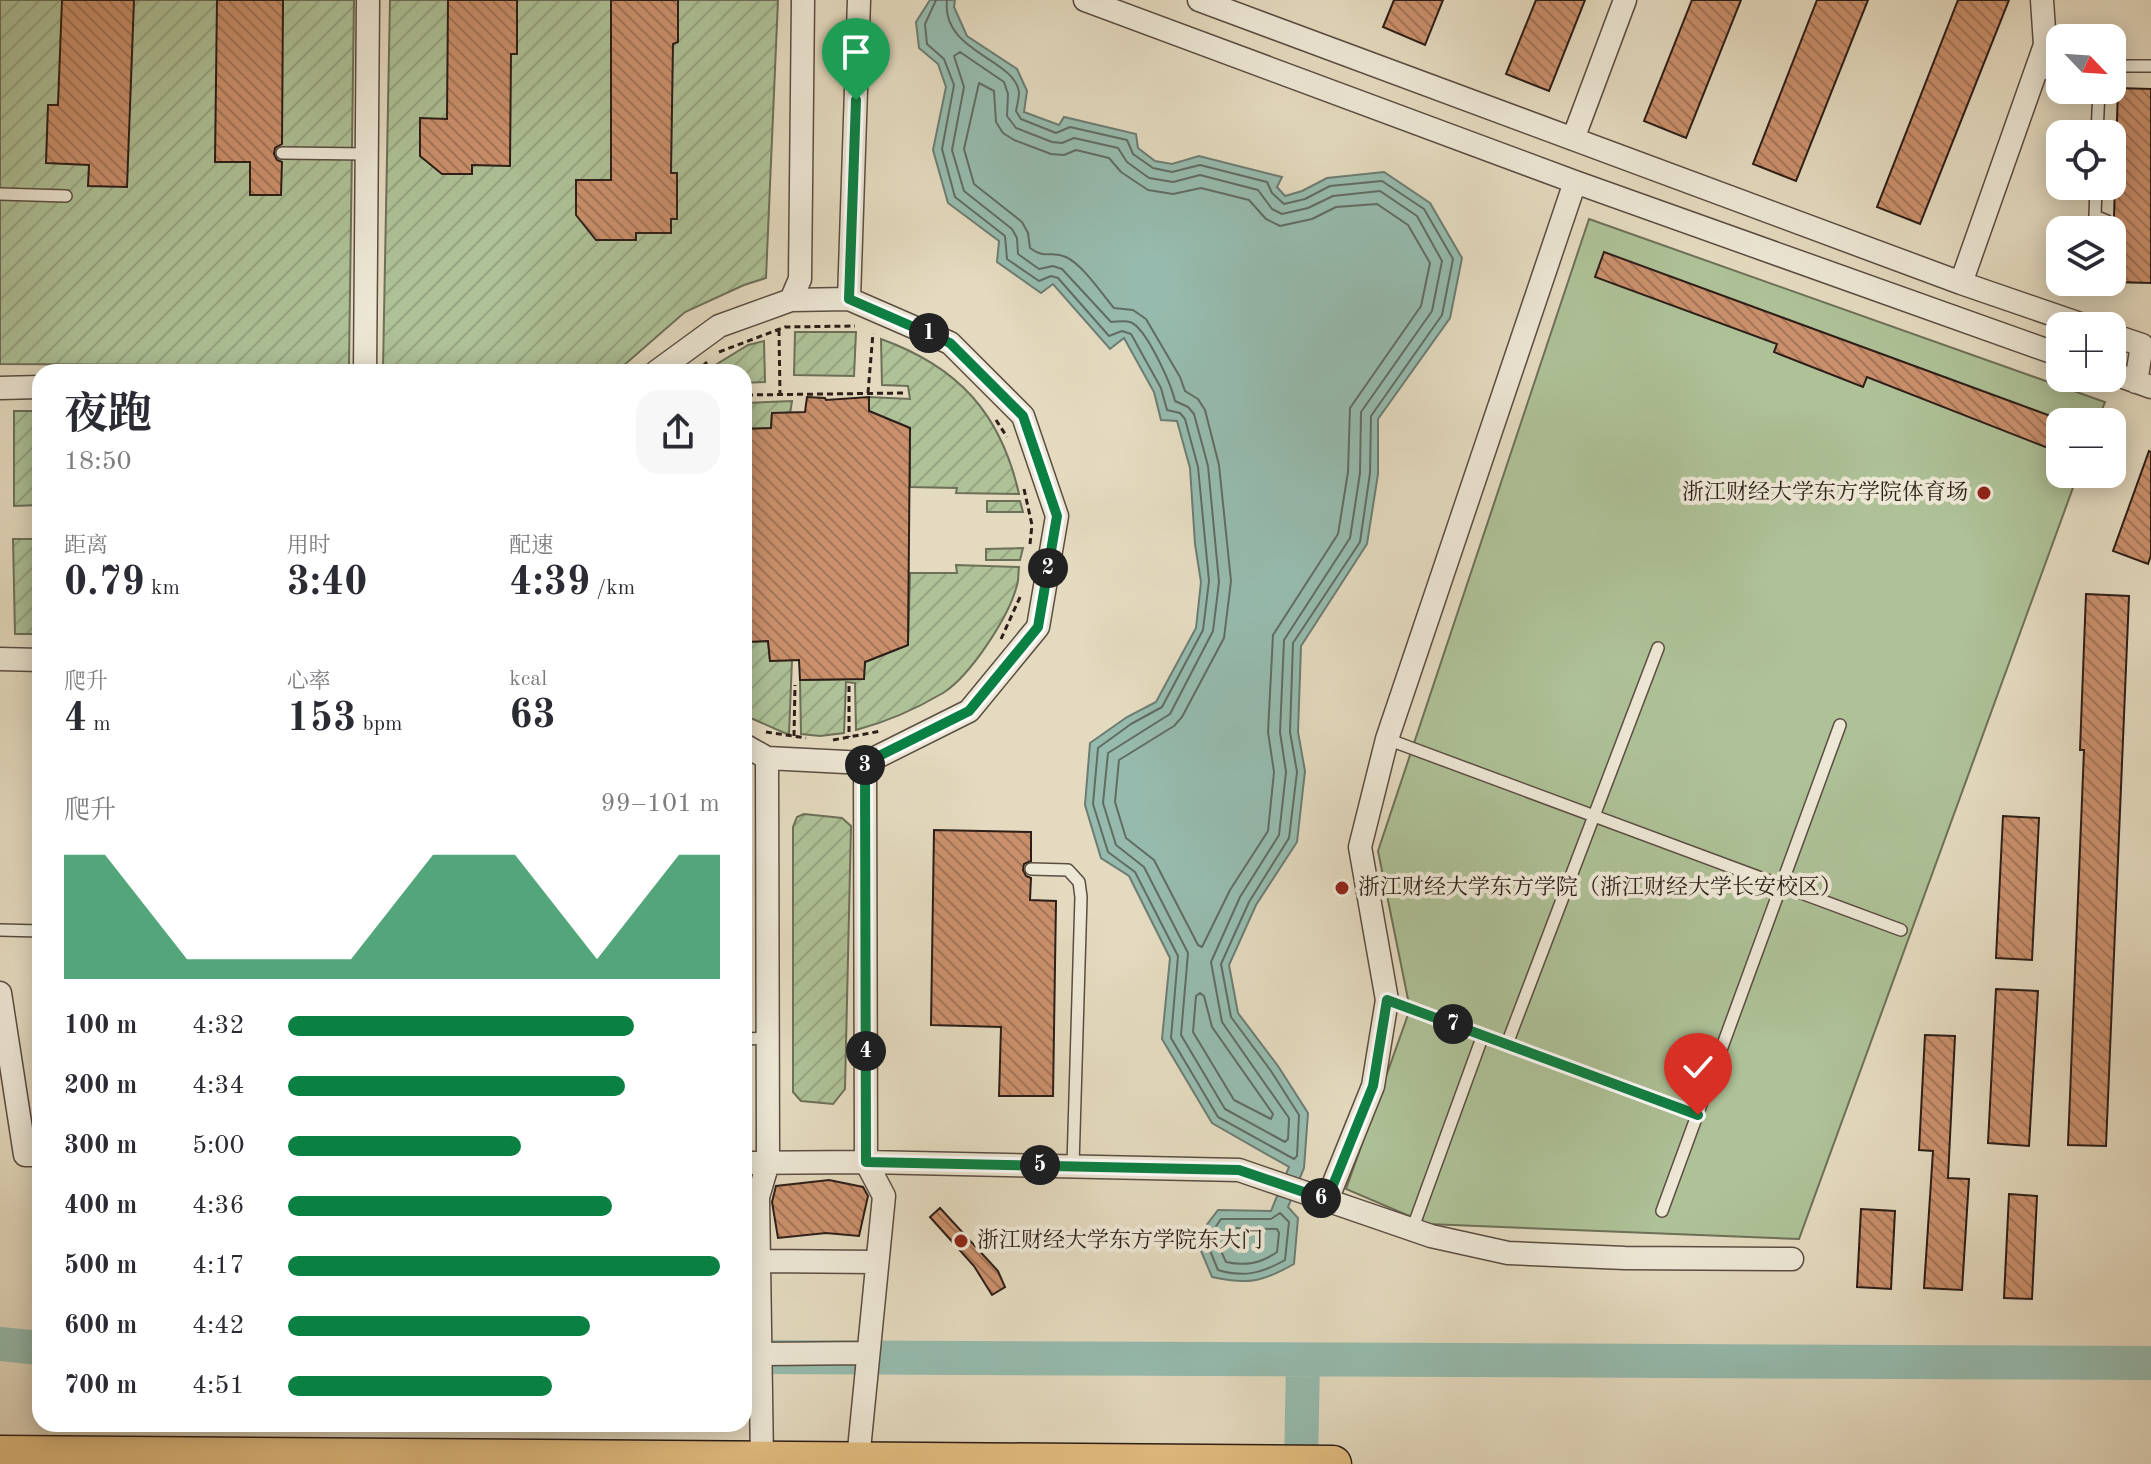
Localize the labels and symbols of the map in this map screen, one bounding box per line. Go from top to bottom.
pin [822,18,890,100]
north arrow [2046,24,2126,104]
pin: 1 [909,313,949,353]
place label: 浙江财经大学东方学院体育场 [1682,480,1968,504]
marker: 浙江财经大学东方学院体育场 [1975,484,1993,502]
pin: 2 [1028,548,1068,588]
pin: 3 [845,745,885,785]
place label: 浙江财经大学东方学院（浙江财经大学长安校区） [1358,875,1842,899]
marker: 浙江财经大学东方学院（浙江财经大学长安校区） [1333,879,1351,897]
pin: 7 [1433,1004,1473,1044]
pin: 4 [846,1031,886,1071]
pin [1664,1033,1732,1115]
pin: 5 [1020,1145,1060,1185]
pin: 6 [1301,1178,1341,1218]
place label: 浙江财经大学东方学院东大门 [977,1228,1263,1252]
marker: 浙江财经大学东方学院东大门 [952,1232,970,1250]

